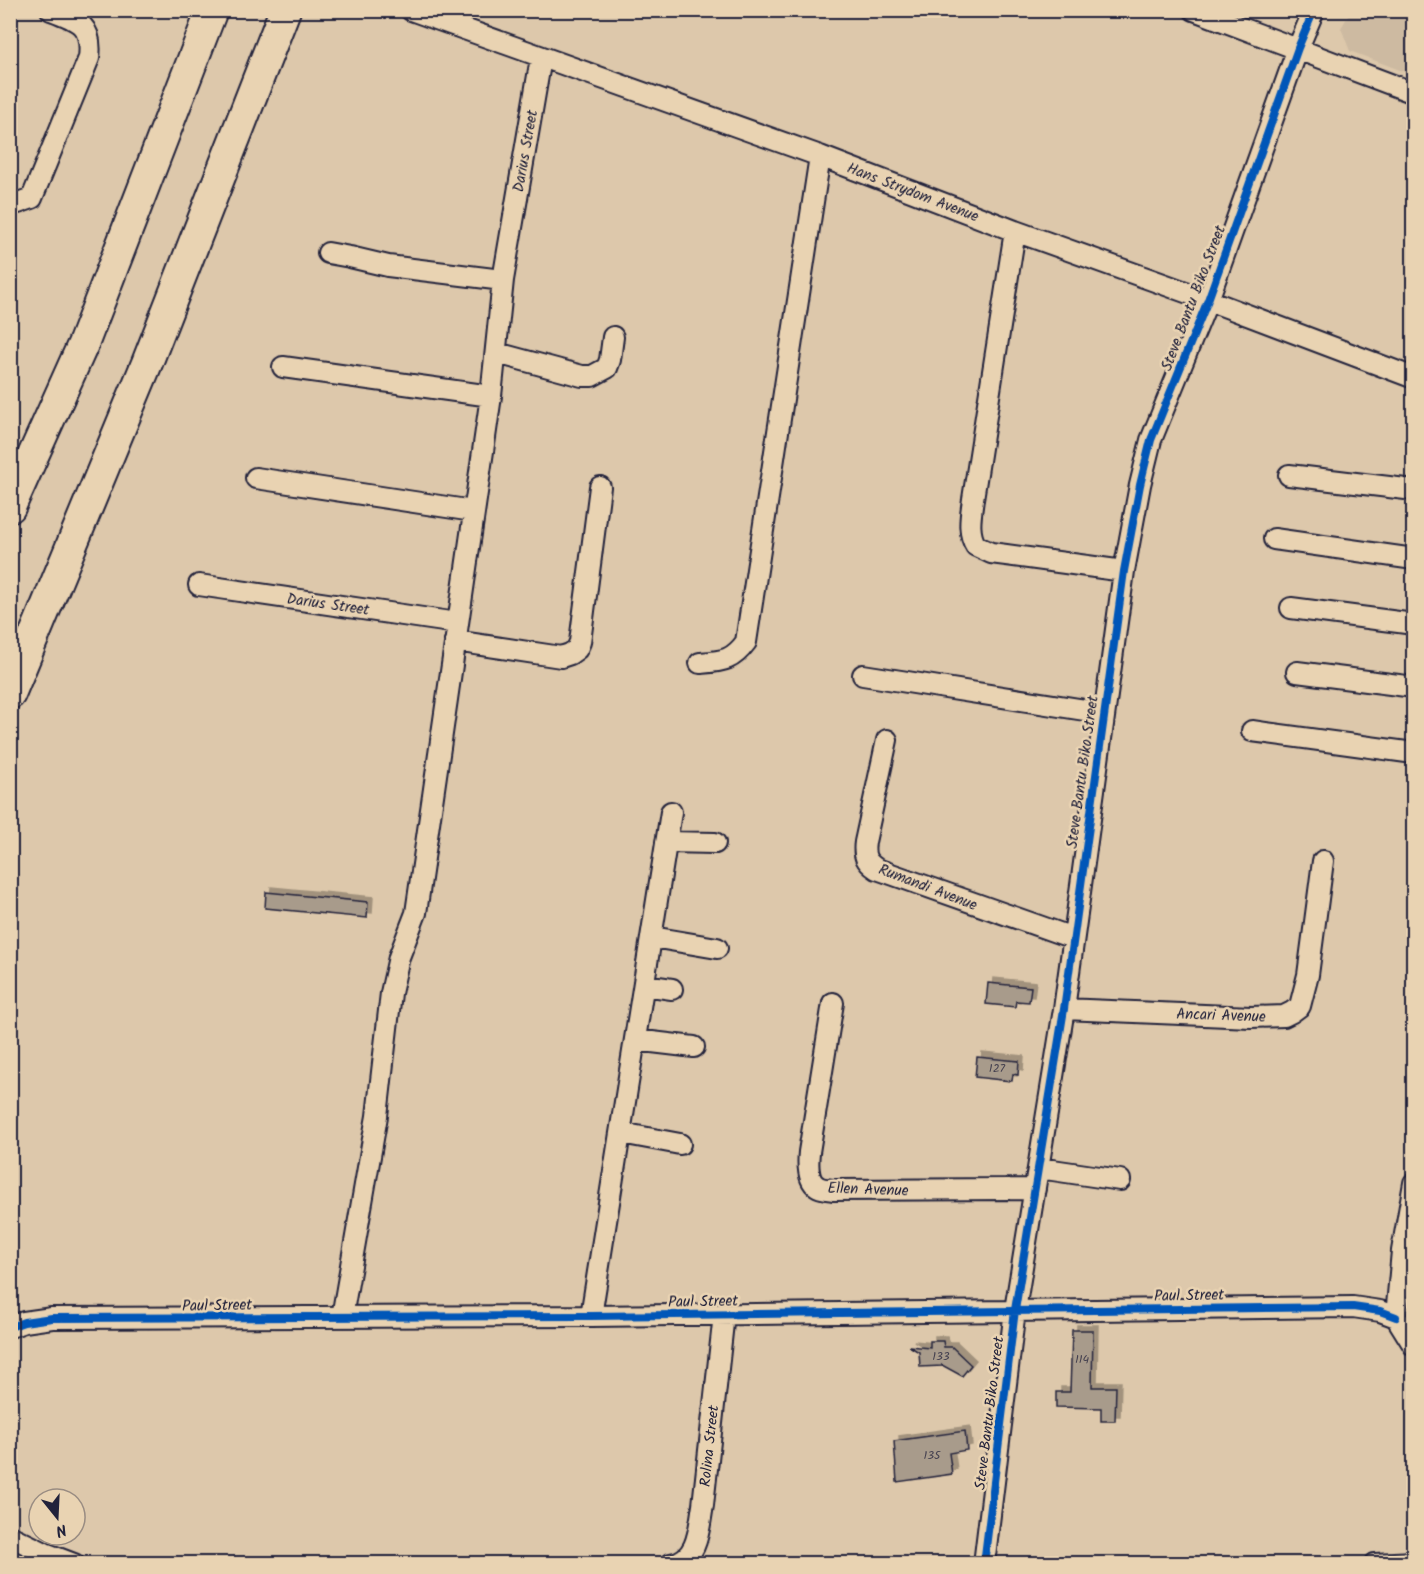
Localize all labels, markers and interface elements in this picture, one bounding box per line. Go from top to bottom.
street label: Darius Street [507,108,545,194]
street label: Hans Strydom Avenue [843,157,982,229]
street label: Steve Bantu Biko Street [1155,222,1233,375]
street label: Darius Street [285,587,371,623]
street label: Steve Bantu Biko Street [1060,694,1106,850]
street label: Rumandi Avenue [875,858,981,918]
street label: Ancari Avenue [1176,1002,1266,1030]
house number: 127 [989,1059,1006,1078]
street label: Ellen Avenue [827,1177,909,1203]
street label: Paul Street [1154,1283,1224,1309]
street label: Paul Street [668,1289,738,1315]
street label: Paul Street [182,1293,252,1319]
street label: Steve Bantu Biko Street [969,1335,1011,1491]
house number: 133 [932,1347,950,1366]
house number: 114 [1075,1350,1089,1369]
street label: Rolina Street [694,1404,726,1488]
house number: 135 [923,1446,942,1465]
north arrow [27,1487,87,1547]
text: N [53,1516,70,1543]

